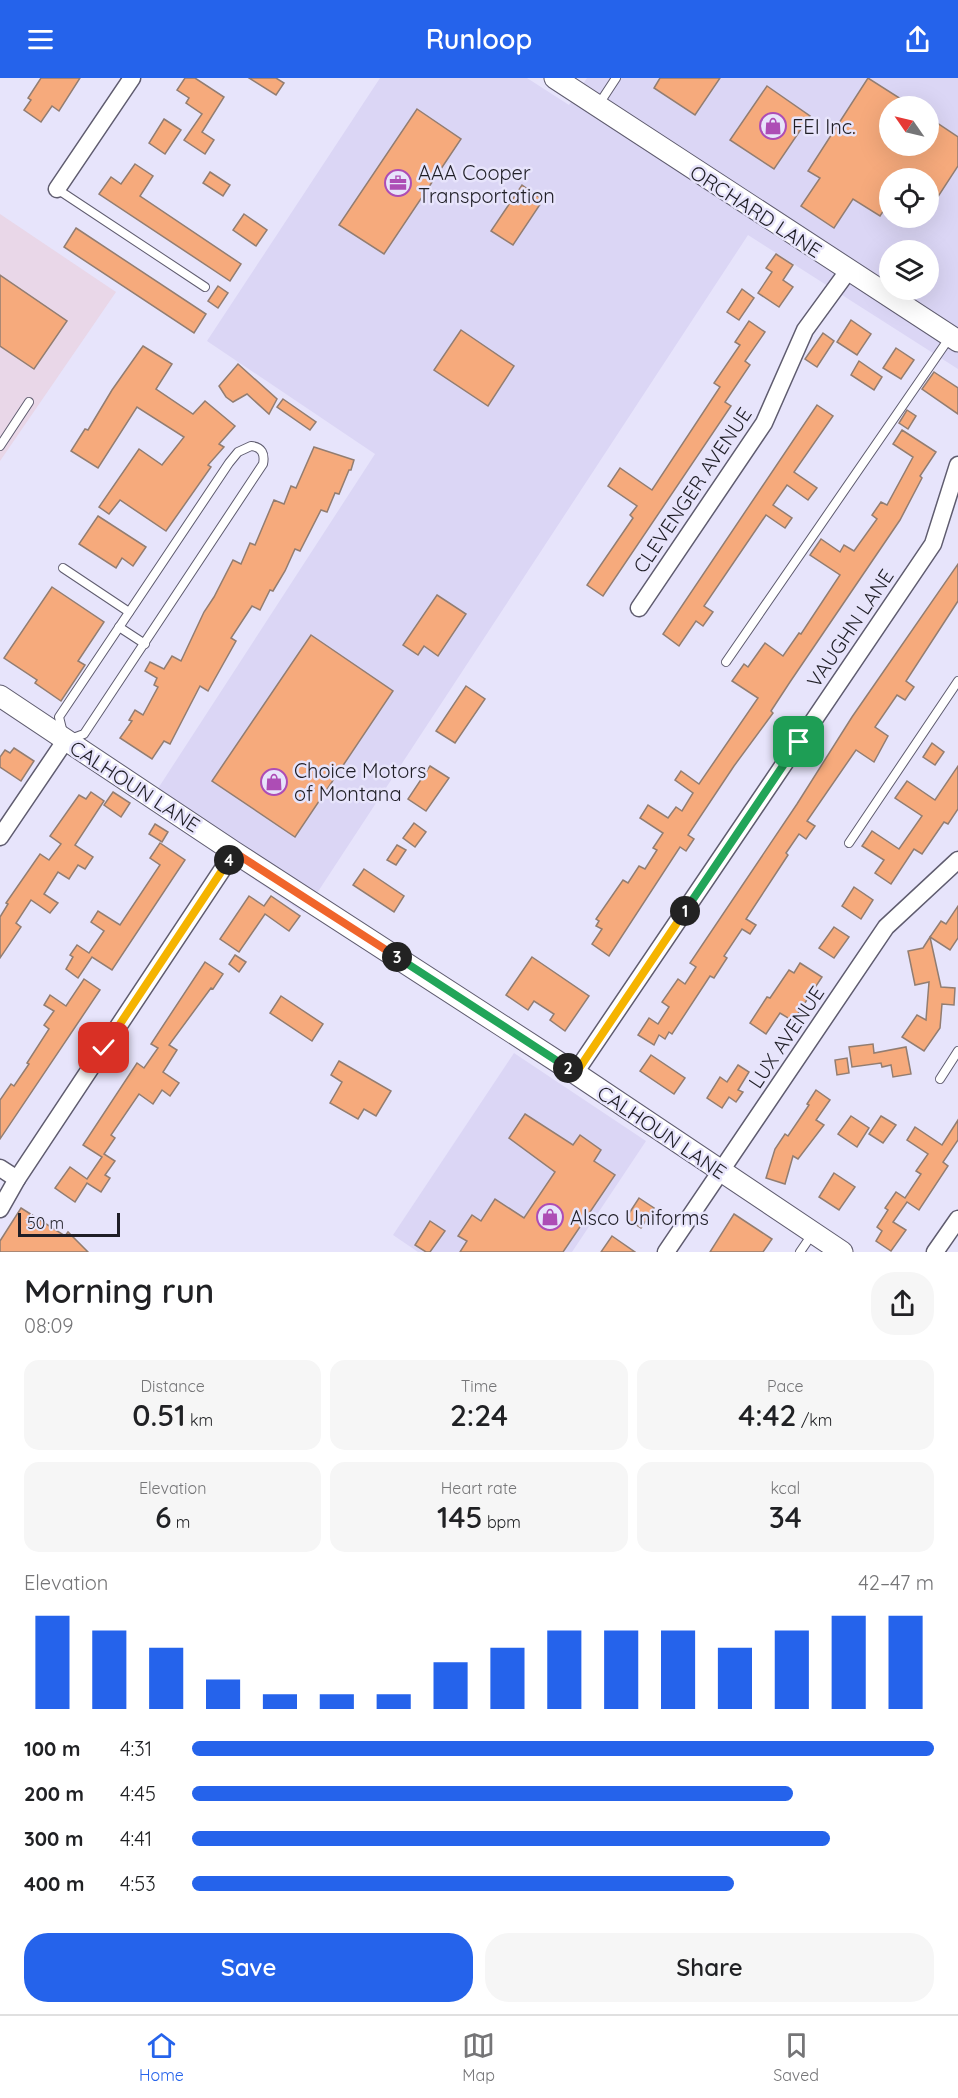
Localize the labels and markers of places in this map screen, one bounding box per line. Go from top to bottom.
shop icon: FEI Inc. [758,111,788,141]
place label: FEI Inc. [792,114,856,139]
place label: AAA Cooper Transportation [418,160,555,208]
office icon: AAA Cooper Transportation [383,168,413,198]
pin [773,716,824,767]
place label: Choice Motors of Montana [294,758,426,806]
shop icon: Choice Motors of Montana [259,767,289,797]
pin: 4 [214,845,244,875]
pin: 1 [670,896,700,926]
pin: 3 [382,942,412,972]
pin [78,1022,129,1073]
pin: 2 [553,1053,583,1083]
shop icon: Alsco Uniforms [535,1202,565,1232]
place label: Alsco Uniforms [570,1205,709,1230]

